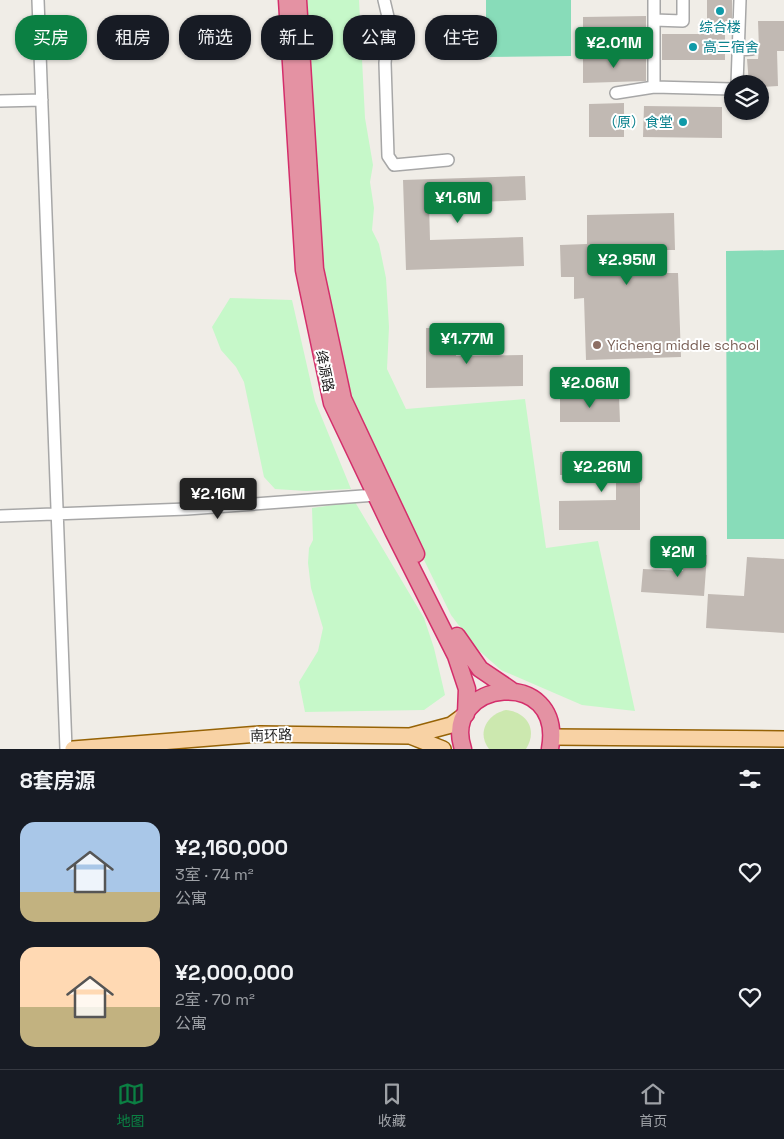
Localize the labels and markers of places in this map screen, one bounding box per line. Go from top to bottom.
marker: 综合楼 [714,5,726,17]
place label: 综合楼 [699,18,741,36]
pin: ¥2.01M [573,27,655,69]
place label: 高三宿舍 [703,38,759,56]
marker: 高三宿舍 [687,41,699,53]
place label: （原）食堂 [603,113,673,131]
marker: （原）食堂 [677,116,689,128]
pin: ¥1.6M [423,182,493,224]
pin: ¥2.95M [586,244,668,286]
pin: ¥1.77M [426,322,508,365]
place label: Yicheng middle school [607,336,759,354]
marker: Yicheng middle school [591,339,603,351]
pin: ¥2.06M [549,366,631,409]
pin: ¥2.26M [561,450,643,493]
pin: ¥2.16M [177,478,259,520]
pin: ¥2M [654,536,702,578]

